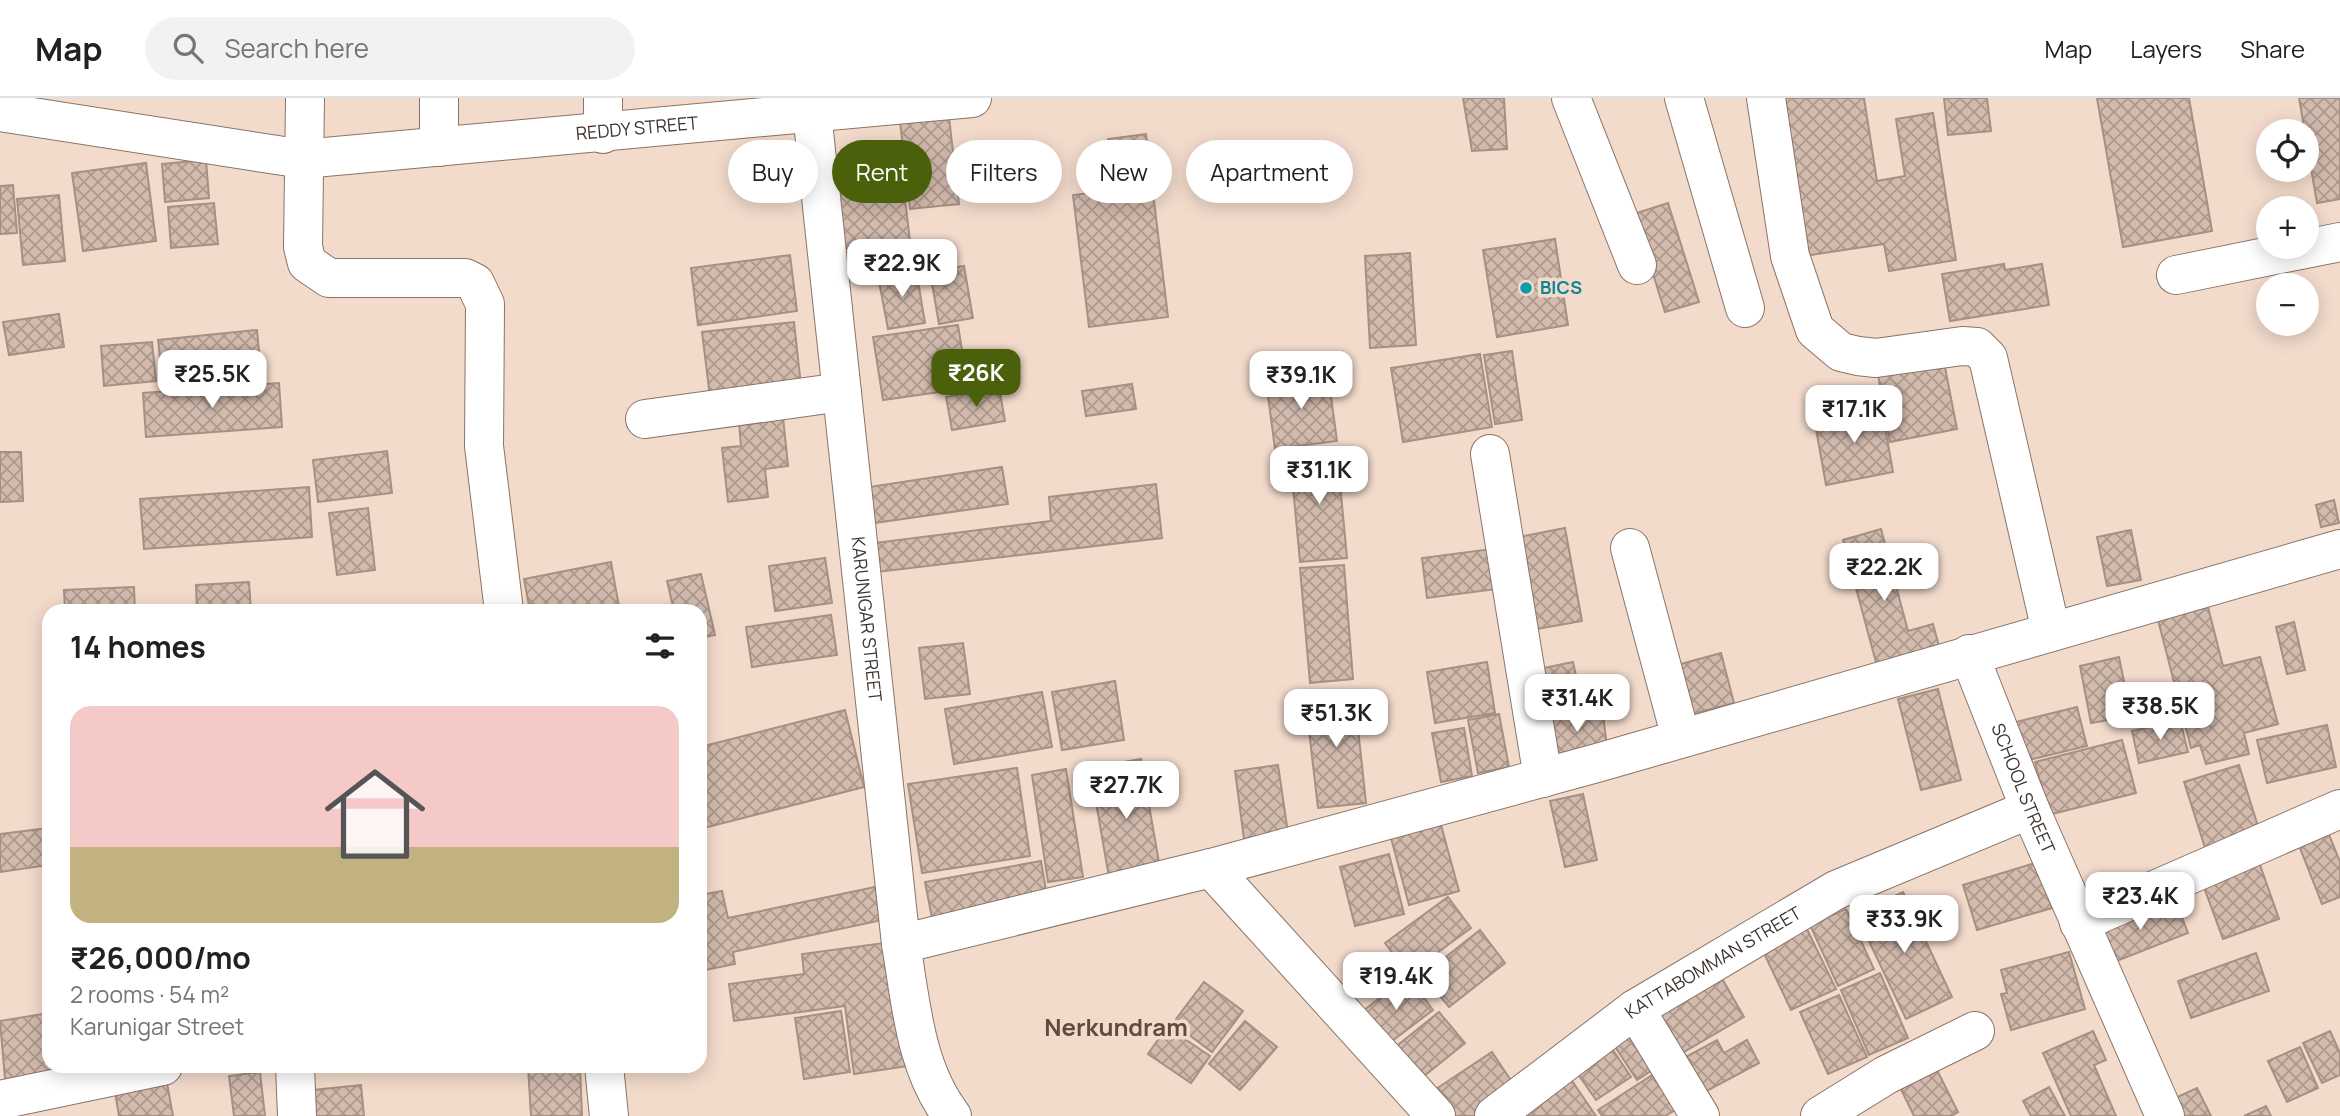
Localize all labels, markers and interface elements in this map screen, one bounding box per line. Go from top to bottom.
search box [145,17,635,80]
text: Map [35,26,103,71]
icon: search [169,29,207,67]
text: Search here [225,30,369,66]
text: Map [2045,32,2092,65]
text: Layers [2130,32,2202,65]
text: Share [2240,32,2305,65]
street label: REDDY STREET [575,110,699,145]
map controls [2256,119,2319,336]
button: locate [2256,119,2319,182]
chip: Buy [728,140,818,203]
chip: Rent [832,140,932,203]
chip: Filters [946,140,1062,203]
chip: New [1076,140,1172,203]
chip: Apartment [1186,140,1353,203]
button: + [2256,196,2319,259]
pin: ₹22.9K [845,240,959,299]
text: ₹22.9K [863,246,941,278]
button: − [2256,273,2319,336]
place label: BICS [1540,275,1582,299]
marker: BICS [1518,280,1534,296]
pin: ₹25.5K [155,350,269,410]
pin: ₹26K [935,350,1017,409]
pin: ₹39.1K [1244,352,1358,411]
text: ₹26K [947,356,1005,388]
text: ₹25.5K [174,357,250,389]
text: ₹39.1K [1266,358,1336,390]
pin: ₹17.1K [1797,386,1911,445]
text: ₹17.1K [1821,392,1887,424]
pin: ₹31.1K [1262,446,1376,506]
text: ₹31.1K [1286,453,1352,485]
street label: KARUNIGAR STREET [846,535,888,703]
pin: ₹22.2K [1827,544,1941,603]
text: ₹22.2K [1845,550,1923,582]
text: 14 homes [70,626,206,667]
icon: filters [641,627,679,665]
pin: ₹31.4K [1520,674,1634,734]
text: ₹31.4K [1541,681,1613,713]
pin: ₹38.5K [2103,682,2217,742]
text: ₹38.5K [2121,689,2199,721]
pin: ₹51.3K [1279,690,1393,749]
text: ₹51.3K [1300,696,1372,728]
street label: SCHOOL STREET [1986,720,2061,857]
icon: home [312,751,438,877]
pin: ₹27.7K [1069,762,1183,821]
text: ₹27.7K [1089,768,1163,800]
pin: ₹23.4K [2083,872,2197,932]
text: ₹23.4K [2101,879,2179,911]
pin: ₹33.9K [1847,896,1961,955]
street label: KATTABOMMAN STREET [1620,900,1806,1023]
text: ₹33.9K [1865,902,1943,934]
text: ₹26,000/mo [70,937,251,978]
pin: ₹19.4K [1339,953,1453,1012]
text: ₹19.4K [1359,959,1433,991]
text: 2 rooms · 54 m² [70,978,229,1010]
text: Karunigar Street [70,1010,244,1042]
district label: Nerkundram [1044,1010,1188,1043]

